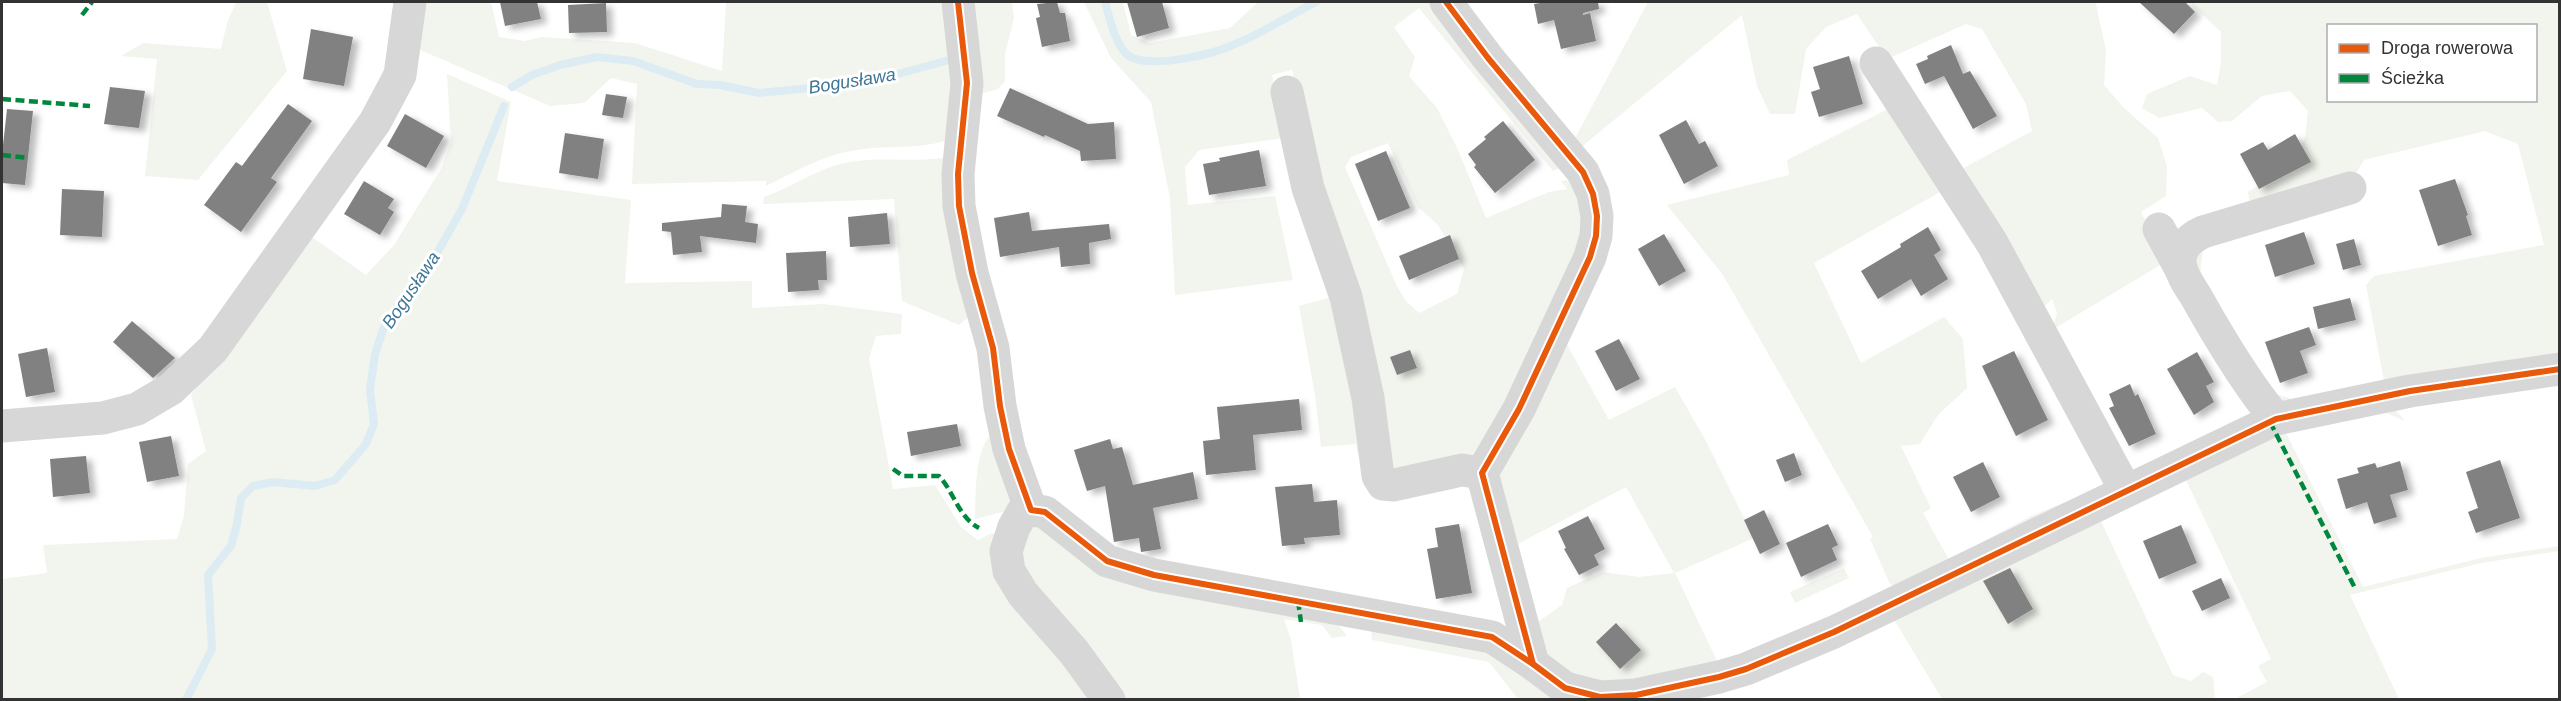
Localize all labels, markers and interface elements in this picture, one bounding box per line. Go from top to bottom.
legend [2327,24,2537,102]
text: Droga rowerowa [2381,38,2514,58]
water label: Bogusława [807,64,897,98]
text: Ścieżka [2381,67,2445,88]
water label: Bogusława [378,248,444,332]

